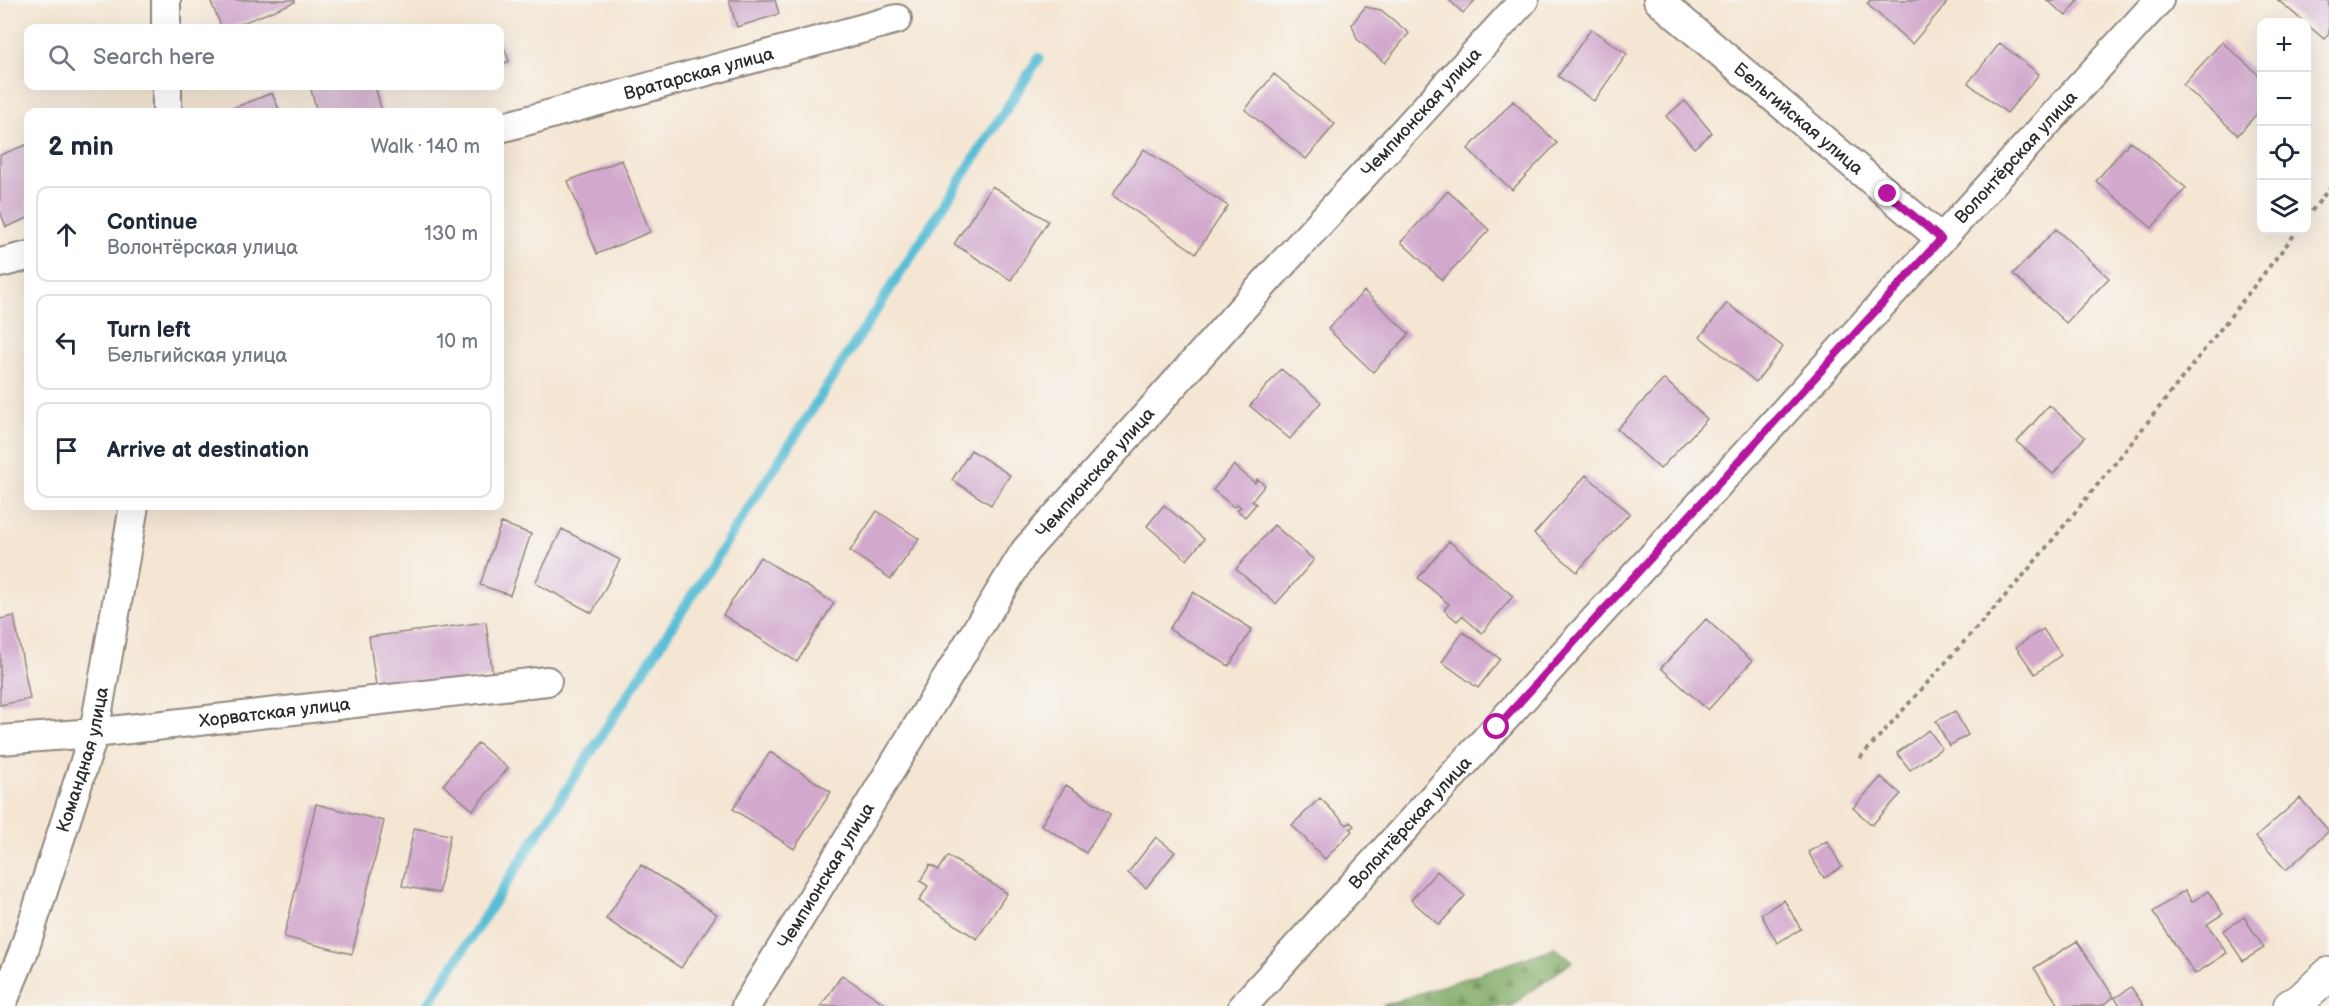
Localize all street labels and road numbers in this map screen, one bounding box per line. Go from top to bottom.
street label: Вратарская улица [621,43,776,105]
street label: Чемпионская улица [1357,43,1486,181]
street label: Бельгийская улица [1729,59,1867,180]
street label: Волонтёрская улица [1951,87,2082,228]
street label: Чемпионская улица [1032,403,1159,542]
street label: Командная улица [53,685,113,835]
street label: Хорватская улица [198,694,352,732]
street label: Волонтёрская улица [1345,752,1476,894]
street label: Чемпионская улица [774,799,879,953]

